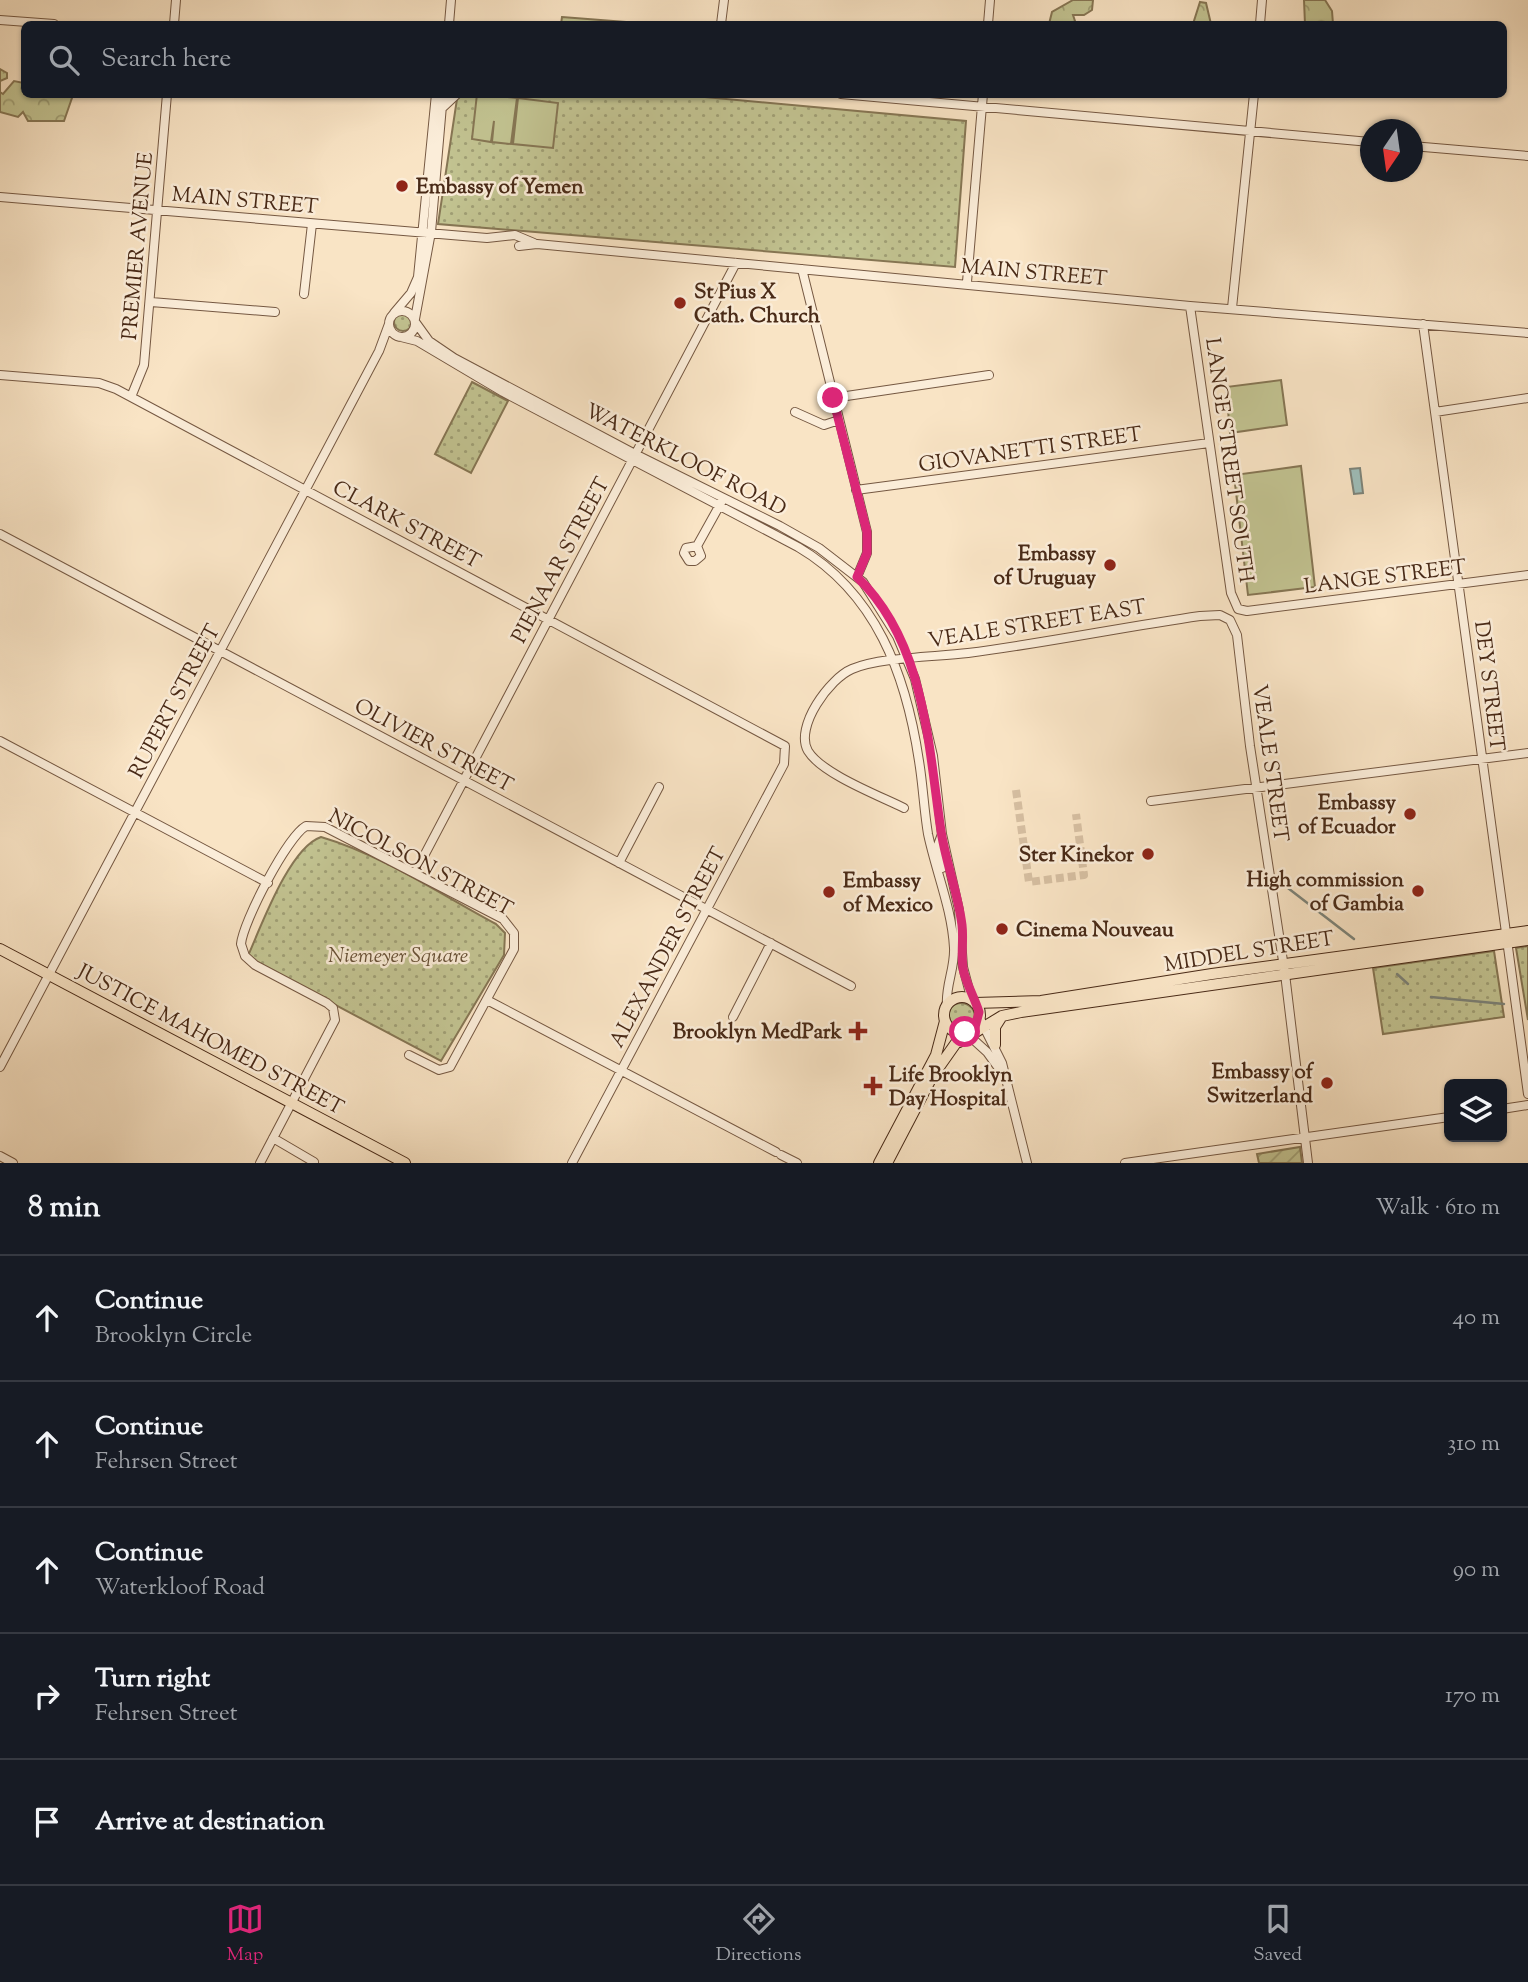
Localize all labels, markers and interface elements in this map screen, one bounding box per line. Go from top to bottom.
search box [21,21,1507,98]
icon: search [45,41,83,79]
text: Search here [101,41,231,78]
north arrow [1360,119,1423,182]
street label: PREMIER AVENUE [116,151,162,341]
place label: Embassy of Yemen [416,173,584,203]
marker: Embassy of Yemen [394,178,410,194]
street label: MAIN STREET [170,181,320,223]
street label: MAIN STREET [959,253,1109,295]
place label: St Pius X Cath. Church [694,278,821,332]
marker: St Pius X Cath. Church [672,295,688,311]
street label: LANGE STREET SOUTH [1196,336,1260,585]
route end [817,382,848,413]
street label: WATERKLOOF ROAD [579,397,791,525]
street label: GIOVANETTI STREET [917,420,1144,482]
street label: PIENAAR STREET [505,472,618,649]
street label: CLARK STREET [327,474,486,578]
place label: Embassy of Uruguay [994,540,1097,594]
street label: LANGE STREET [1302,553,1468,603]
marker: Embassy of Uruguay [1102,557,1118,573]
street label: VEALE STREET EAST [926,593,1149,657]
street label: RUPERT STREET [123,619,229,784]
street label: DEY STREET [1465,619,1511,753]
street label: VEALE STREET [1243,682,1295,844]
street label: OLIVIER STREET [348,692,518,801]
place label: Embassy of Ecuador [1298,789,1397,843]
street label: NICOLSON STREET [323,802,518,925]
marker: Embassy of Ecuador [1402,806,1418,822]
place label: Ster Kinekor [1019,841,1134,871]
street label: ALEXANDER STREET [603,842,735,1054]
marker: Ster Kinekor [1140,846,1156,862]
place label: High commission of Gambia [1247,866,1405,920]
place label: Embassy of Mexico [843,867,934,921]
marker: High commission of Gambia [1410,883,1426,899]
marker: Embassy of Mexico [821,884,837,900]
place label: Cinema Nouveau [1016,916,1175,946]
marker: Cinema Nouveau [994,921,1010,937]
street label: MIDDEL STREET [1162,925,1337,981]
park label: Niemeyer Square [328,942,468,972]
street label: JUSTICE MAHOMED STREET [71,957,349,1124]
route start [949,1016,980,1047]
place label: Brooklyn MedPark [673,1018,843,1048]
marker: Brooklyn MedPark [848,1021,868,1041]
place label: Embassy of Switzerland [1207,1058,1315,1112]
place label: Life Brooklyn Day Hospital [889,1061,1013,1115]
marker: Embassy of Switzerland [1319,1075,1335,1091]
marker: Life Brooklyn Day Hospital [863,1076,883,1096]
map controls [1444,1079,1507,1142]
button: layers [1444,1079,1507,1142]
text: 8 min [28,1187,100,1230]
text: Walk · 610 m [1376,1192,1500,1225]
text: Continue [95,1283,203,1320]
icon: ahead [28,1299,66,1337]
text: 40 m [1453,1302,1500,1335]
text: Brooklyn Circle [95,1320,252,1353]
text: Continue [95,1409,203,1446]
icon: ahead [28,1425,66,1463]
text: 310 m [1447,1428,1500,1461]
text: Fehrsen Street [95,1446,238,1479]
text: Continue [95,1535,203,1572]
icon: ahead [28,1551,66,1589]
text: 90 m [1453,1554,1500,1587]
text: Waterkloof Road [95,1572,265,1605]
text: Turn right [95,1661,210,1698]
icon: right [28,1677,66,1715]
text: 170 m [1445,1680,1500,1713]
text: Fehrsen Street [95,1698,238,1731]
icon: arrive [28,1803,66,1841]
text: Arrive at destination [95,1804,325,1841]
tab: Map [226,1900,264,1969]
tab: Directions [716,1900,801,1969]
tab: Saved [1253,1900,1302,1969]

